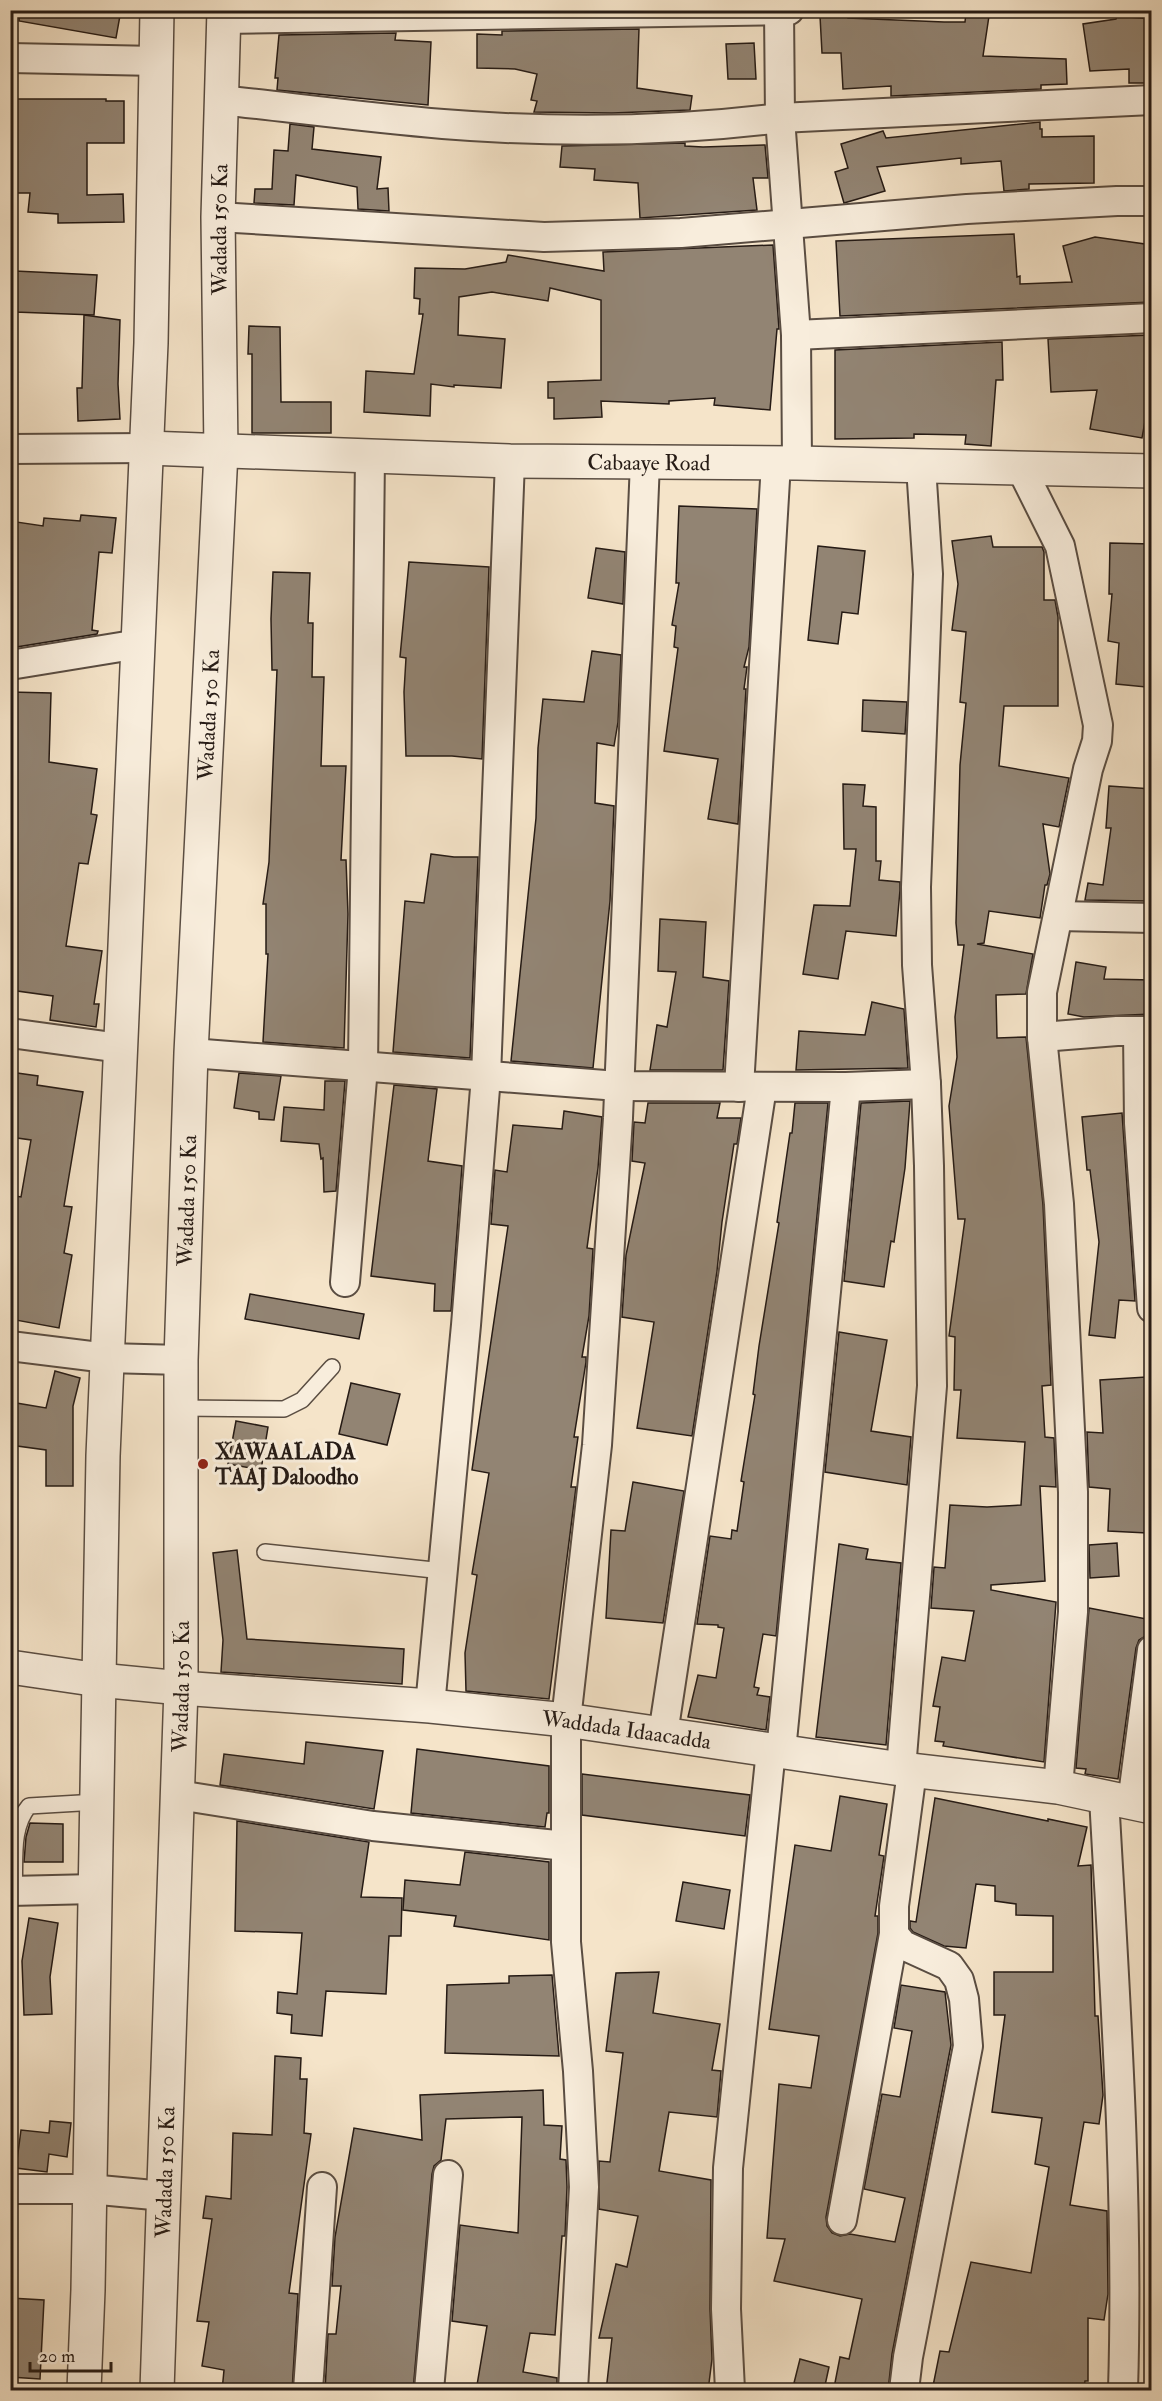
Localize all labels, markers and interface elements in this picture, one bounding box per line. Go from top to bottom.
street label: Wadada 150 Ka [205,162,235,296]
street label: Cabaaye Road [587,449,711,477]
street label: Wadada 150 Ka [192,648,226,782]
street label: Wadada 150 Ka [171,1133,203,1268]
place label: XAWAALADA TAAJ Daloodho [214,1438,359,1492]
marker: XAWAALADA TAAJ Daloodho [196,1457,210,1471]
street label: Wadada 150 Ka [166,1620,196,1754]
street label: Waddada Idaacadda [539,1704,714,1756]
street label: Wadada 150 Ka [149,2105,182,2239]
scale bar [30,2335,111,2373]
text: 20 m [39,2345,75,2368]

